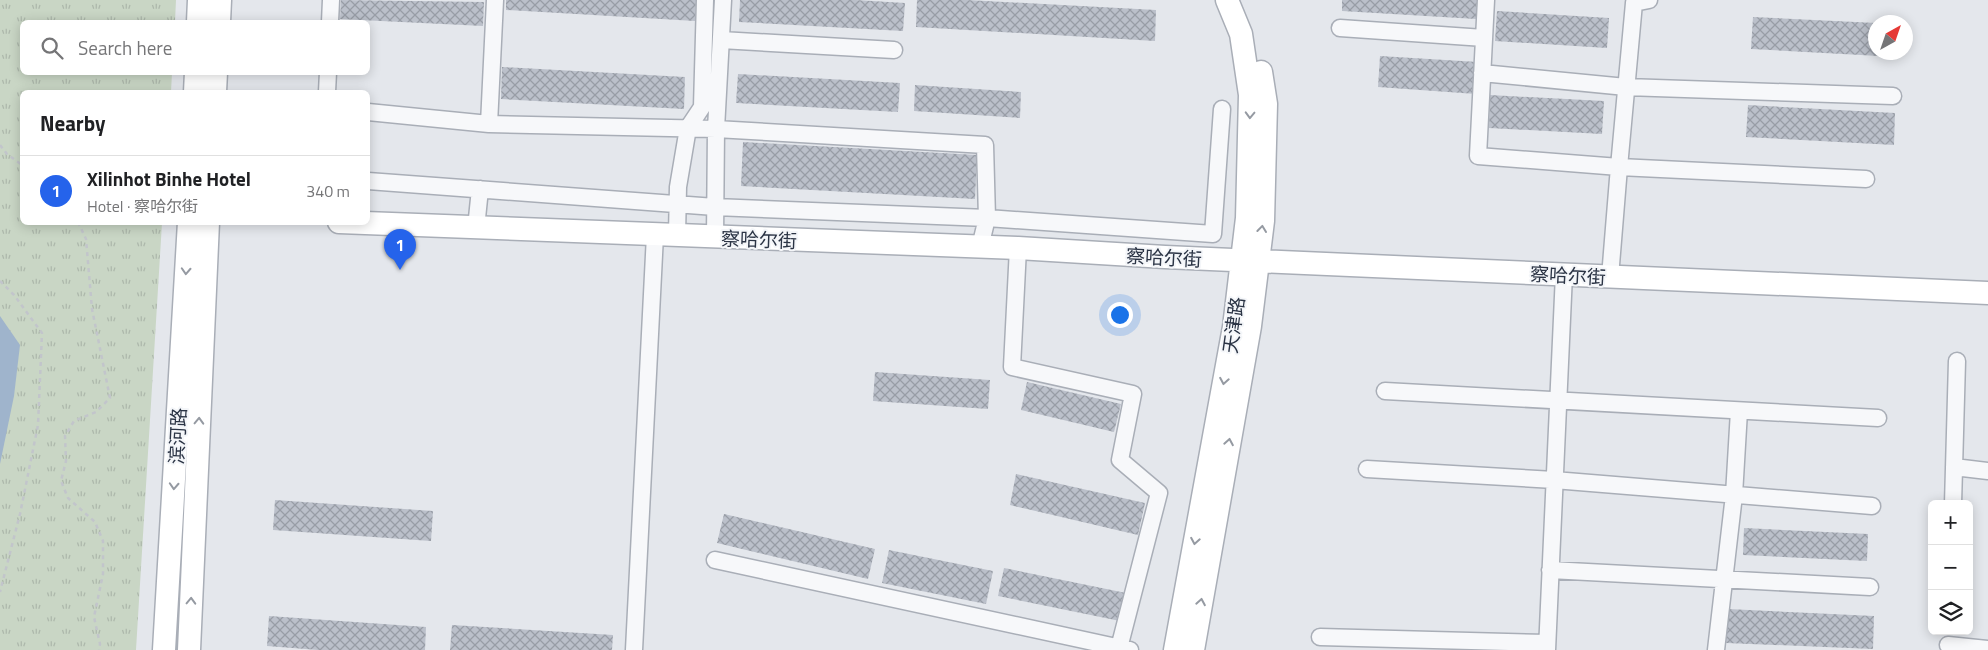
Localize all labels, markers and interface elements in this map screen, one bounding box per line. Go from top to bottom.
north arrow [1868,15,1913,60]
search box [20,20,370,75]
text: Search here [78,33,172,62]
icon: search [38,34,66,62]
text: Nearby [40,107,105,139]
one-way arrow [1244,112,1255,120]
text: Xilinhot Binhe Hotel [87,164,251,193]
text: 1 [52,179,60,203]
text: 340 m [306,179,350,203]
text: Hotel · 察哈尔街 [87,194,198,218]
street label: 察哈尔街 [721,223,797,255]
one-way arrow [1256,225,1267,233]
pin: 1 [384,229,416,270]
street label: 察哈尔街 [1125,241,1203,273]
street label: 察哈尔街 [1529,259,1607,291]
one-way arrow [181,267,192,275]
street label: 天津路 [1215,295,1251,355]
your location [1107,302,1133,328]
one-way arrow [1219,377,1230,386]
street label: 滨河路 [161,407,193,465]
one-way arrow [193,417,204,425]
one-way arrow [1224,438,1234,446]
one-way arrow [168,482,179,490]
map controls [1928,500,1973,635]
button: + [1928,500,1973,545]
one-way arrow [1190,537,1201,545]
button: − [1928,545,1973,590]
button: layers [1928,590,1973,635]
one-way arrow [186,597,197,605]
one-way arrow [1196,598,1206,606]

